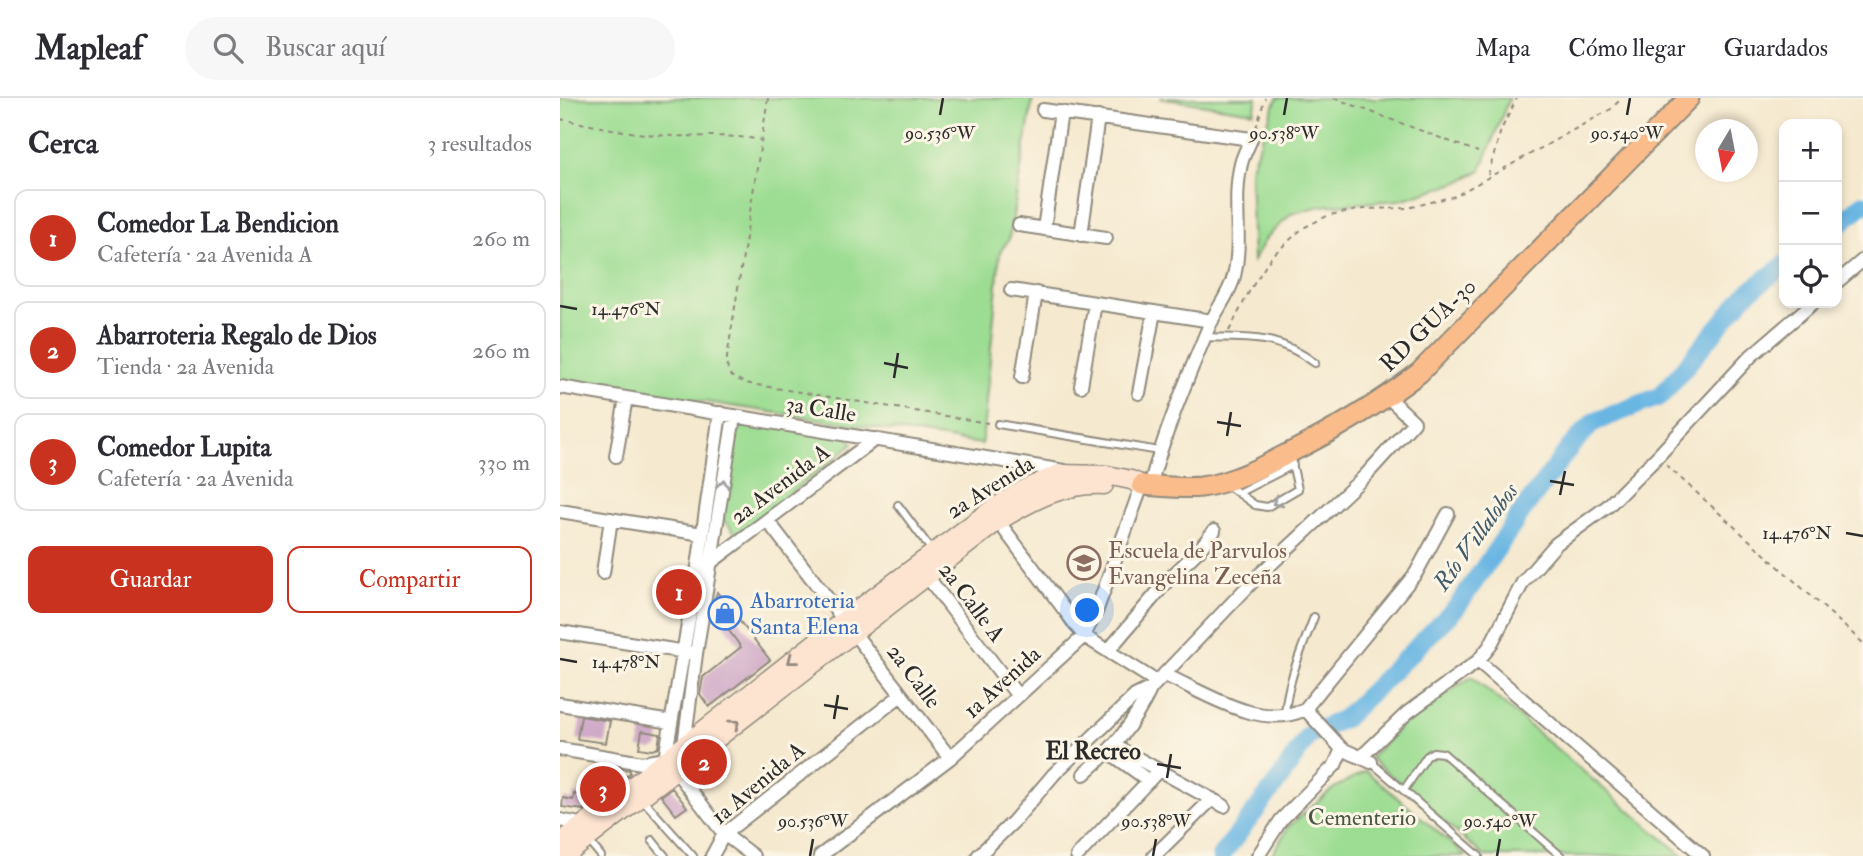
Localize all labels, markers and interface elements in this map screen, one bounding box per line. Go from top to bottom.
search box [185,17,675,80]
text: Mapleaf [35,28,143,69]
icon: search [209,29,247,67]
text: Buscar aquí [265,32,386,64]
text: Mapa [1475,33,1530,64]
text: Cómo llegar [1568,33,1685,64]
text: Guardados [1723,33,1828,64]
north arrow [1695,119,1758,182]
map controls [1779,119,1842,308]
button: + [1779,119,1842,182]
text: 90.536°W [903,122,976,145]
text: 90.538°W [1247,122,1319,145]
text: 90.540°W [1589,122,1664,145]
text: Cerca [28,125,98,162]
text: 3 resultados [428,129,532,158]
button: − [1779,182,1842,245]
text: Comedor La Bendicion [97,208,339,240]
text: 1 [49,224,57,253]
text: 260 m [472,224,530,253]
text: Cafetería · 2a Avenida A [97,240,313,269]
button: locate [1779,245,1842,308]
street label: RD GUA-30 [1374,272,1482,378]
text: 14.476°N [591,298,661,321]
text: Abarroteria Regalo de Dios [97,320,377,352]
text: 2 [47,336,59,365]
text: 260 m [472,336,530,365]
text: Tienda · 2a Avenida [97,352,274,381]
street label: 3a Calle [784,389,859,429]
text: Comedor Lupita [97,432,271,464]
street label: 2a Avenida A [724,437,836,531]
text: 3 [49,448,57,477]
text: 330 m [478,448,530,477]
street label: 2a Avenida [941,448,1040,525]
text: Cafetería · 2a Avenida [97,464,294,493]
water label: Río Villalobos [1426,477,1526,598]
one-way arrow [715,478,730,490]
one-way arrow [1272,494,1284,508]
text: 14.476°N [1762,522,1832,545]
place label: Escuela de Parvulos Evangelina Zeceña [1108,536,1287,591]
school or university icon: Escuela de Parvulos Evangelina Zeceña [1065,544,1103,582]
button: Guardar [28,546,273,613]
button: Compartir [287,546,532,613]
street label: 2a Calle A [932,556,1012,648]
pin: 1 [656,566,702,618]
place label: Abarroteria Santa Elena [749,586,860,641]
your location [1070,593,1104,627]
shop icon: Abarroteria Santa Elena [706,594,744,632]
street label: 2a Calle [880,638,948,714]
street label: 1a Avenida [957,639,1047,724]
text: 14.478°N [592,651,660,674]
one-way arrow [788,652,800,665]
one-way arrow [727,720,740,732]
street label: 1a Avenida A [705,735,811,831]
pin: 2 [681,736,727,788]
district label: El Recreo [1045,736,1141,767]
pin: 3 [580,763,626,815]
park label: Cementerio [1308,803,1416,832]
text: 90.536°W [776,810,849,833]
text: 90.538°W [1119,810,1191,833]
text: 90.540°W [1462,810,1537,833]

